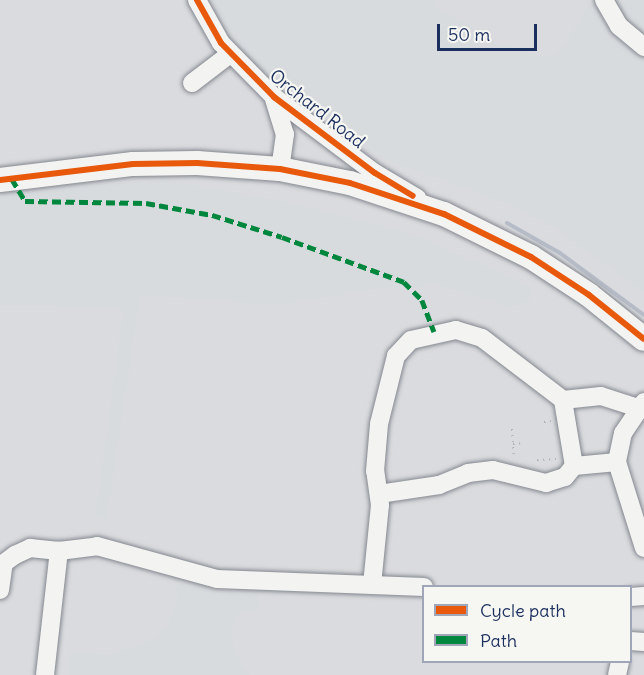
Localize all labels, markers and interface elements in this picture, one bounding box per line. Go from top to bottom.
scale bar [440,12,540,50]
text: 50 m [448,23,490,46]
street label: Orchard Road [265,65,369,153]
legend [422,585,632,663]
text: Cycle path [480,599,566,622]
text: Path [480,629,517,652]

